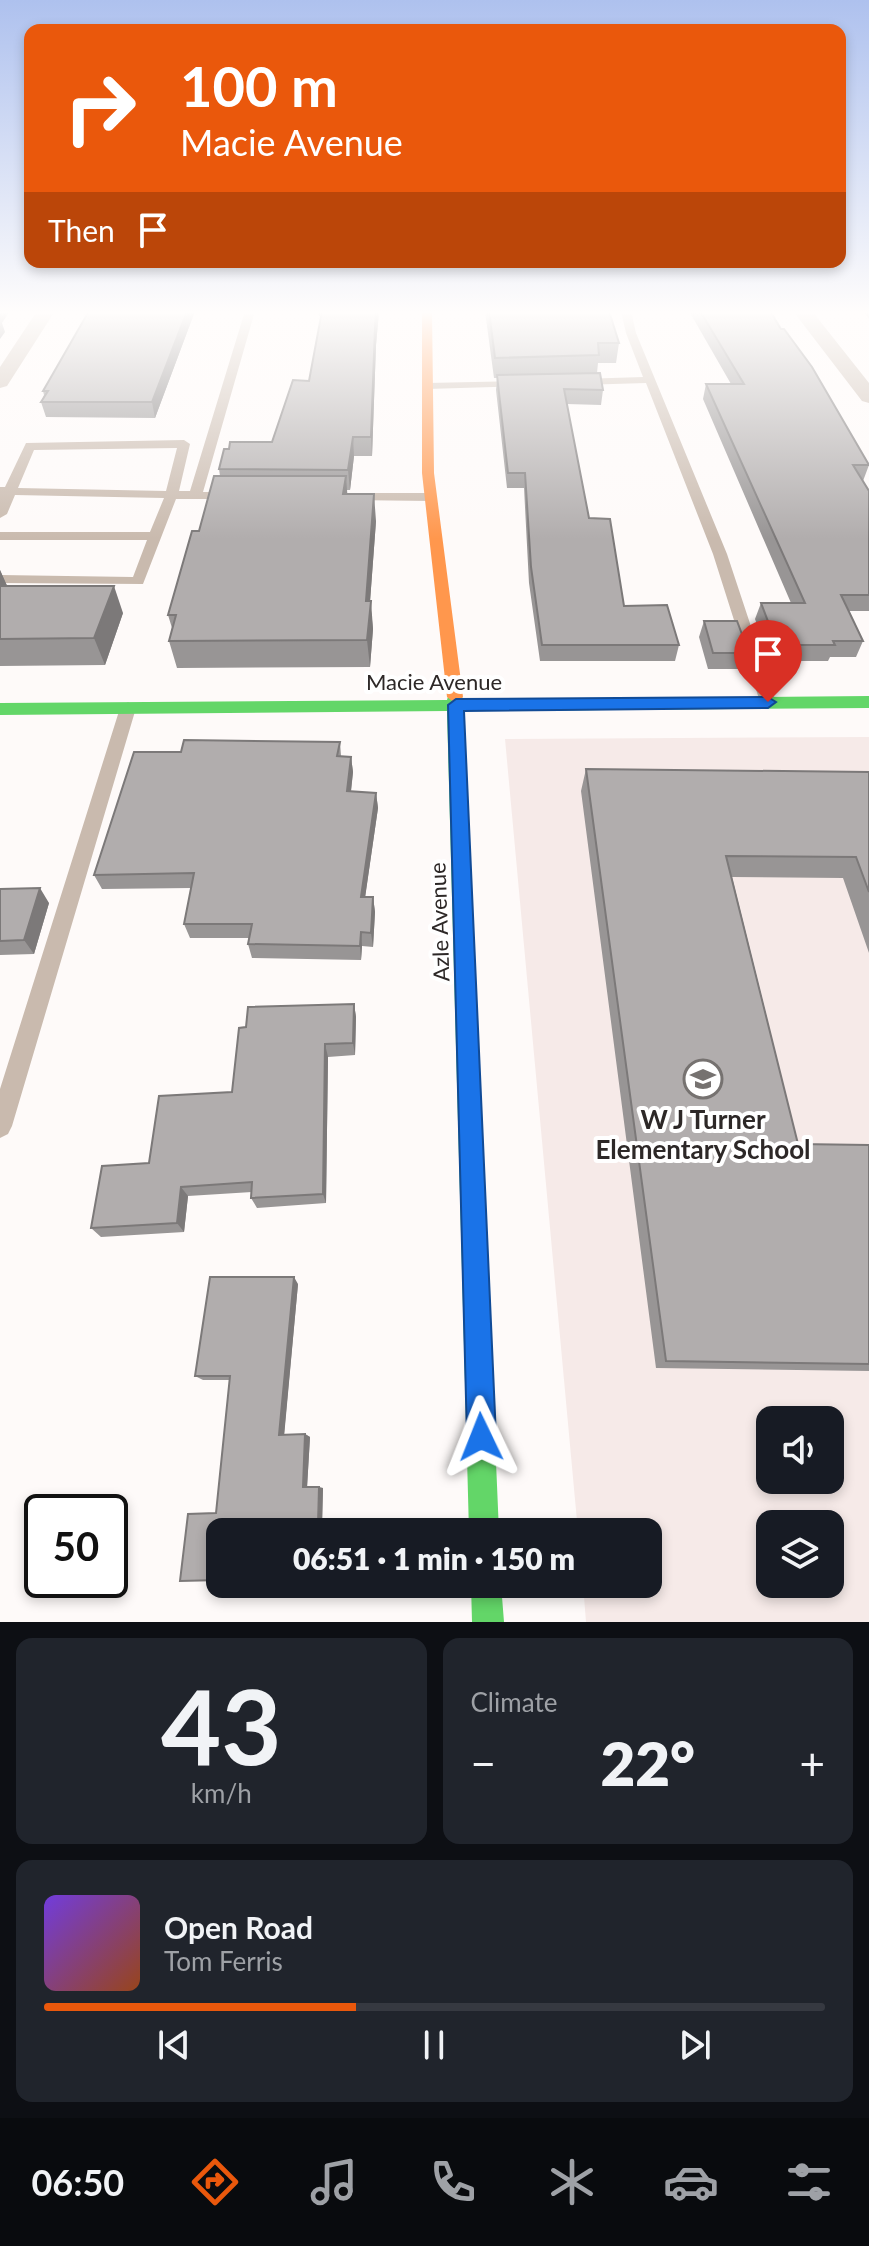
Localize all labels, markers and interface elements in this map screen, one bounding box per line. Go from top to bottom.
text: 100 m [180,52,338,119]
icon: right [48,56,152,160]
text: Macie Avenue [180,120,403,164]
icon: arrive [131,208,175,252]
text: Then [48,212,115,248]
pin [734,620,802,702]
icon: arrive [746,632,790,676]
street label: Macie Avenue [366,668,502,695]
street label: Azle Avenue [423,862,455,982]
school or university icon: W J Turner Elementary School [682,1058,724,1100]
place label: W J Turner Elementary School [595,1103,811,1165]
position arrow [439,1395,523,1479]
map controls [756,1406,844,1598]
button: sound [756,1406,844,1494]
speed limit sign: 50 [24,1494,128,1598]
button: layers [756,1510,844,1598]
text: 06:51 · 1 min · 150 m [293,1540,575,1576]
text: 43 [161,1662,282,1787]
text: Climate [471,1686,557,1718]
text: 22° [600,1727,695,1799]
text: − [471,1737,496,1789]
text: + [799,1737,825,1789]
text: km/h [191,1777,252,1809]
text: Open Road [164,1909,313,1945]
text: Tom Ferris [164,1945,283,1977]
icon: previous [152,2023,196,2067]
icon: pause [412,2023,456,2067]
icon: next [673,2023,717,2067]
icon: directions [187,2154,243,2210]
icon: music [306,2154,362,2210]
icon: phone [425,2154,481,2210]
icon: climate [544,2154,600,2210]
icon: car [663,2154,719,2210]
icon: filters [781,2154,837,2210]
text: 06:50 [31,2160,124,2204]

